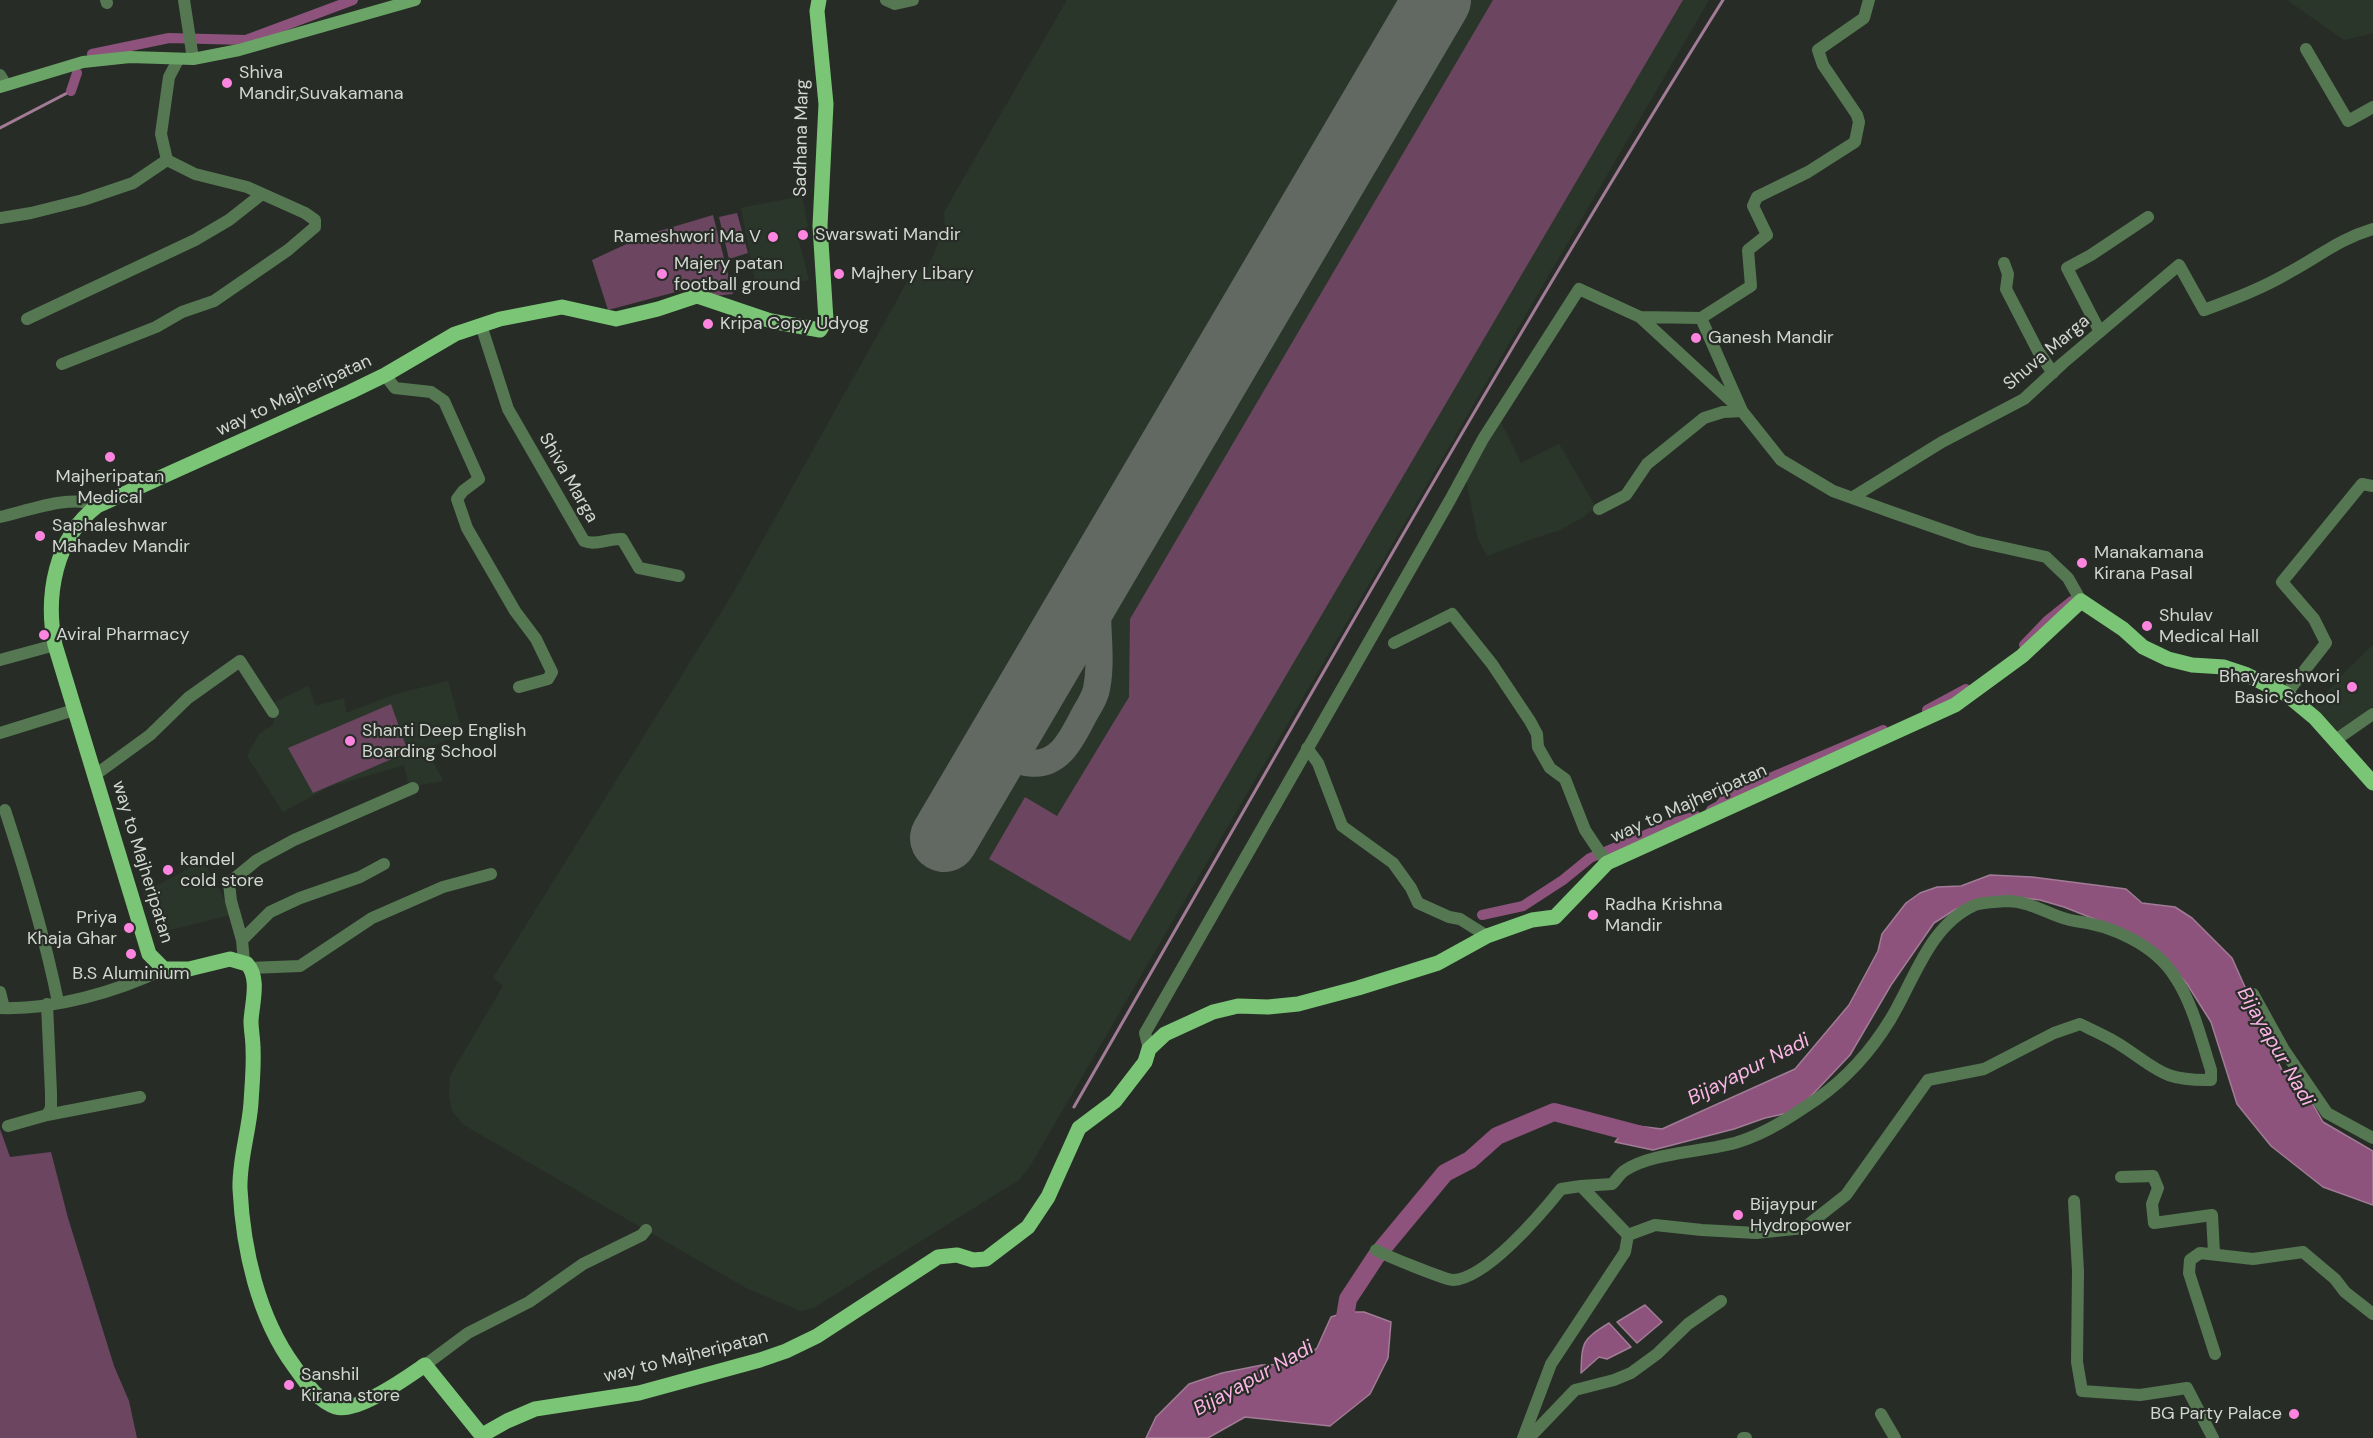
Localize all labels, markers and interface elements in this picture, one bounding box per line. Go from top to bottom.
place label: Shiva Mandir,Suvakamana [239,62,404,104]
marker: Shiva Mandir,Suvakamana [220,76,234,90]
street label: Sadhana Marg [790,79,814,197]
place label: Swarswati Mandir [815,224,961,246]
place label: Rameshwori Ma V [614,226,761,248]
marker: Swarswati Mandir [796,228,810,242]
marker: Rameshwori Ma V [766,230,780,244]
place label: Majery patan football ground [674,253,801,296]
place label: Majhery Libary [851,263,974,285]
marker: Majery patan football ground [655,267,669,281]
marker: Majhery Libary [832,267,846,281]
street label: Shuva Marga [1999,311,2095,395]
place label: Kripa Copy Udyog [720,313,869,335]
marker: Kripa Copy Udyog [701,317,715,331]
place label: Ganesh Mandir [1708,327,1834,349]
marker: Ganesh Mandir [1689,331,1703,345]
street label: way to Majheripatan [213,351,375,441]
street label: Shiva Marga [534,429,602,527]
marker: Majheripatan Medical [103,450,117,464]
place label: Majheripatan Medical [56,466,164,508]
place label: Saphaleshwar Mahadev Mandir [52,515,190,558]
marker: Saphaleshwar Mahadev Mandir [33,529,47,543]
place label: Manakamana Kirana Pasal [2094,542,2204,584]
marker: Manakamana Kirana Pasal [2075,556,2089,570]
place label: Shulav Medical Hall [2159,605,2259,648]
marker: Shulav Medical Hall [2140,619,2154,633]
place label: Aviral Pharmacy [56,624,189,646]
marker: Aviral Pharmacy [37,628,51,642]
place label: Bhayareshwori Basic School [2219,666,2340,708]
marker: Bhayareshwori Basic School [2345,680,2359,694]
place label: Shanti Deep English Boarding School [362,720,526,762]
marker: Shanti Deep English Boarding School [343,734,357,748]
street label: way to Majheripatan [1607,760,1771,848]
street label: way to Majheripatan [107,778,177,946]
place label: kandel cold store [180,849,264,892]
marker: kandel cold store [161,863,175,877]
place label: Radha Krishna Mandir [1605,894,1722,936]
place label: Priya Khaja Ghar [27,907,117,950]
marker: Radha Krishna Mandir [1586,908,1600,922]
marker: Priya Khaja Ghar [122,921,136,935]
marker: B.S Aluminium [124,947,138,961]
place label: B.S Aluminium [72,963,190,985]
water label: Bijayapur Nadi [2231,983,2319,1111]
water label: Bijayapur Nadi [1684,1029,1814,1111]
place label: Bijaypur Hydropower [1750,1194,1852,1236]
marker: Bijaypur Hydropower [1731,1208,1745,1222]
street label: way to Majheripatan [601,1326,771,1388]
water label: Bijayapur Nadi [1190,1336,1318,1422]
place label: Sanshil Kirana store [301,1364,400,1406]
marker: Sanshil Kirana store [282,1378,296,1392]
place label: BG Party Palace [2150,1403,2282,1425]
marker: BG Party Palace [2287,1407,2301,1421]

